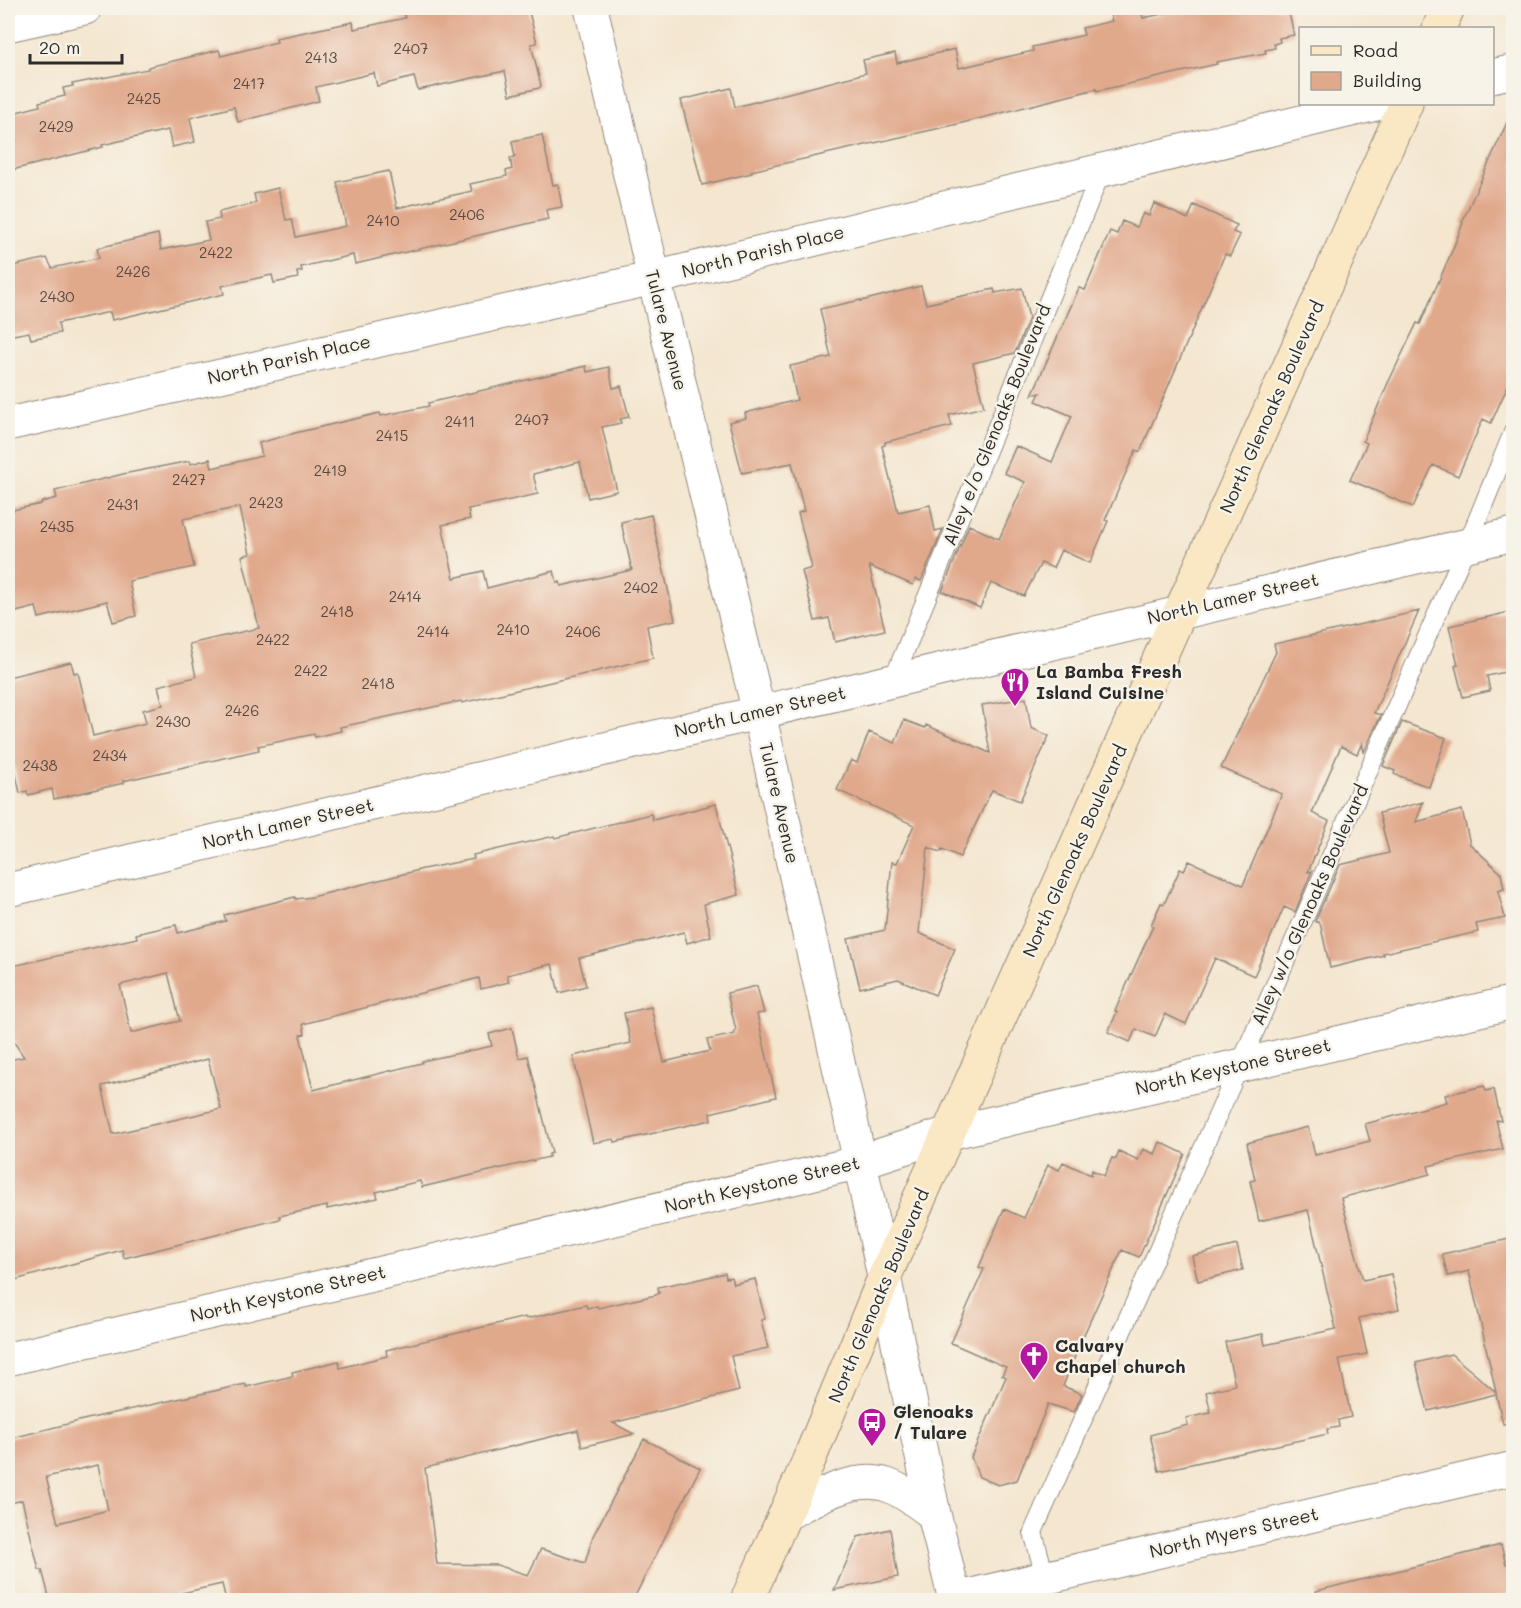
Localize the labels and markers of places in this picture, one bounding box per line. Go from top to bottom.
place label: La Bamba Fresh Island Cuisine [1036,659,1182,704]
restaurant icon: La Bamba Fresh Island Cuisine [999,666,1031,708]
place label: Calvary Chapel church [1055,1333,1185,1378]
church icon: Calvary Chapel church [1018,1340,1050,1382]
place label: Glenoaks / Tulare [893,1399,974,1444]
bus stop icon: Glenoaks / Tulare [856,1406,888,1448]

